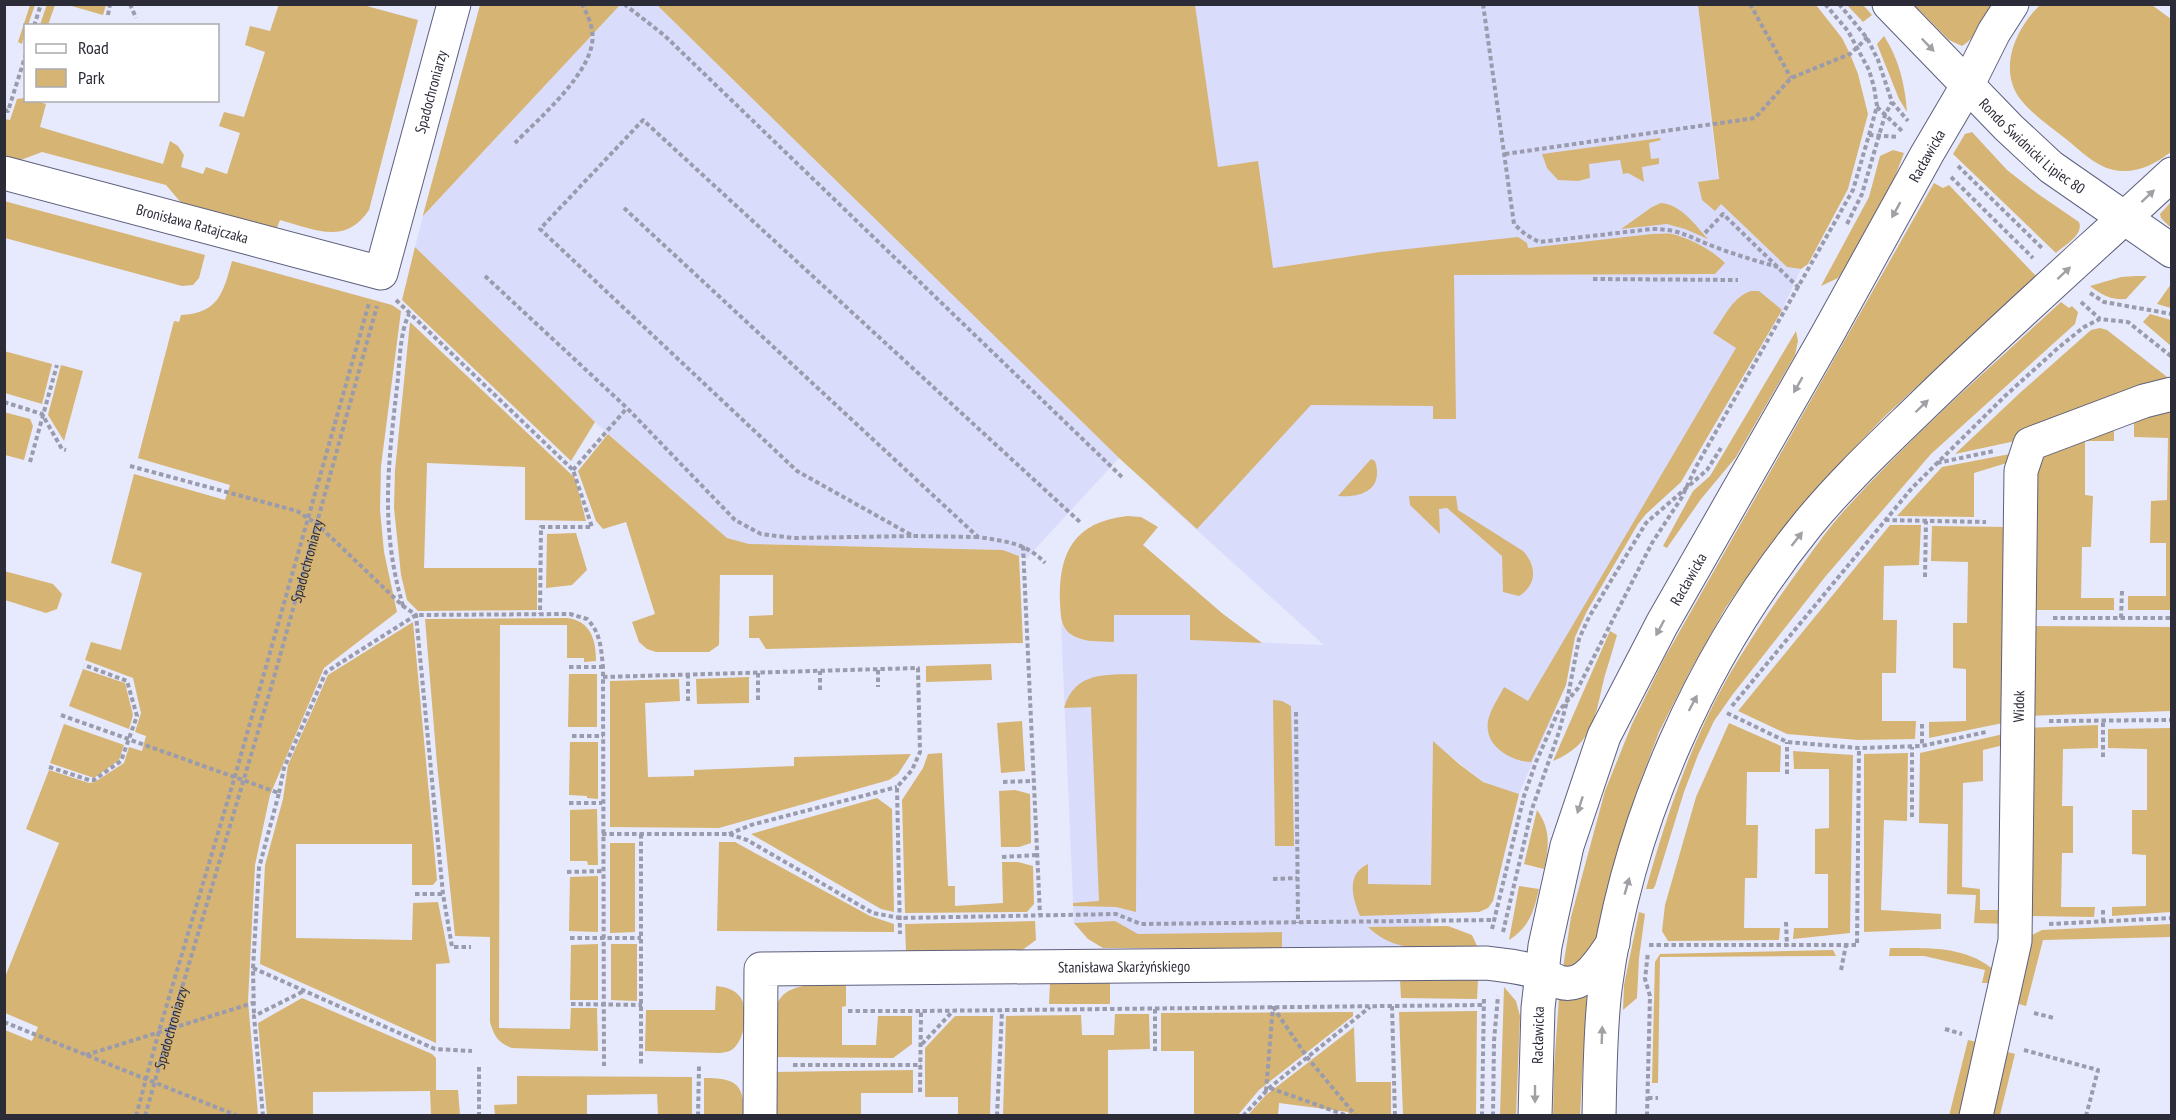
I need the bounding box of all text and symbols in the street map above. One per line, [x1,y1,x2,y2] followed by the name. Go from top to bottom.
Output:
[24,24,219,102] legend
[78,36,109,59] text: Road
[1920,38,1934,52] one-way arrow
[410,48,451,135] street label: Spadochroniarzy
[78,66,105,89] text: Park
[1976,94,2089,198] street label: Rondo Świdnicki Lipiec 80
[1904,126,1949,185] street label: Racławicka
[2140,189,2155,203] one-way arrow
[134,199,251,247] street label: Bronisława Ratajczaka
[1891,201,1901,218] one-way arrow
[2056,267,2071,280] one-way arrow
[1793,377,1803,394] one-way arrow
[1914,399,1929,413] one-way arrow
[286,517,327,605] street label: Spadochroniarzy
[1790,531,1802,546] one-way arrow
[1665,549,1710,608] street label: Racławicka
[1655,620,1665,637] one-way arrow
[2008,690,2028,723] street label: Widok
[1688,695,1698,712] one-way arrow
[1574,796,1584,814] one-way arrow
[1622,877,1632,895] one-way arrow
[1058,956,1190,976] street label: Stanisława Skarżyńskiego
[149,983,192,1071] street label: Spadochroniarzy
[1527,1006,1548,1064] street label: Racławicka
[1597,1026,1606,1045] one-way arrow
[1530,1085,1540,1104] one-way arrow

